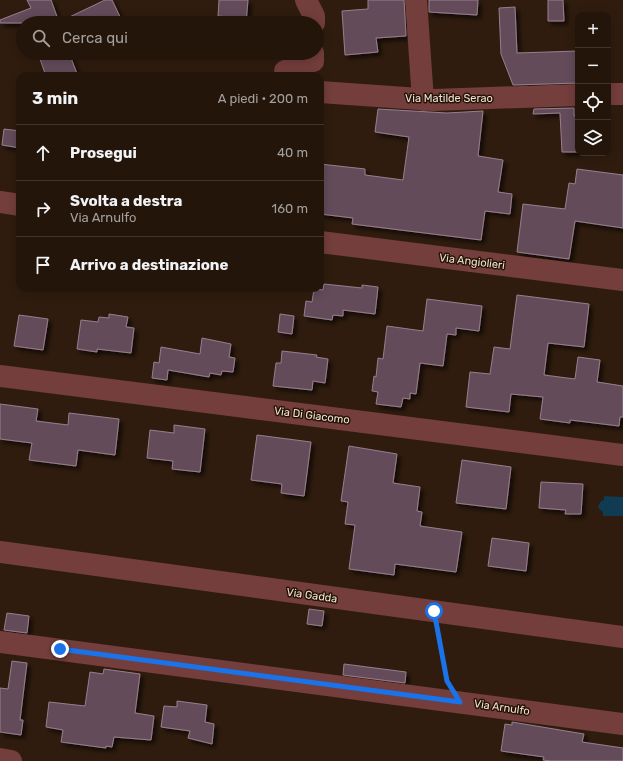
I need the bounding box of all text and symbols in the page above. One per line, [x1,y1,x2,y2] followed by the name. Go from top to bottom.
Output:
[575,12,611,156] map controls
[575,12,611,48] button: +
[16,16,324,60] search box
[30,27,52,49] icon: search
[62,29,128,47] text: Cerca qui
[575,48,611,84] button: −
[575,84,611,120] button: locate
[32,88,78,108] text: 3 min
[218,91,308,106] text: A piedi · 200 m
[405,92,493,105] street label: Via Matilde Serao
[575,120,611,156] button: layers
[32,142,54,164] icon: ahead
[70,144,137,162] text: Prosegui
[277,145,308,160] text: 40 m
[70,192,182,210] text: Svolta a destra
[32,198,54,220] icon: right
[272,201,308,216] text: 160 m
[70,210,137,225] text: Via Arnulfo
[438,251,506,272] street label: Via Angiolieri
[32,254,54,276] icon: arrive
[70,256,228,274] text: Arrivo a destinazione
[273,404,351,427] street label: Via Di Giacomo
[286,585,338,606] street label: Via Gadda
[425,602,443,620] route start
[51,640,69,658] route end
[473,697,531,718] street label: Via Arnulfo

